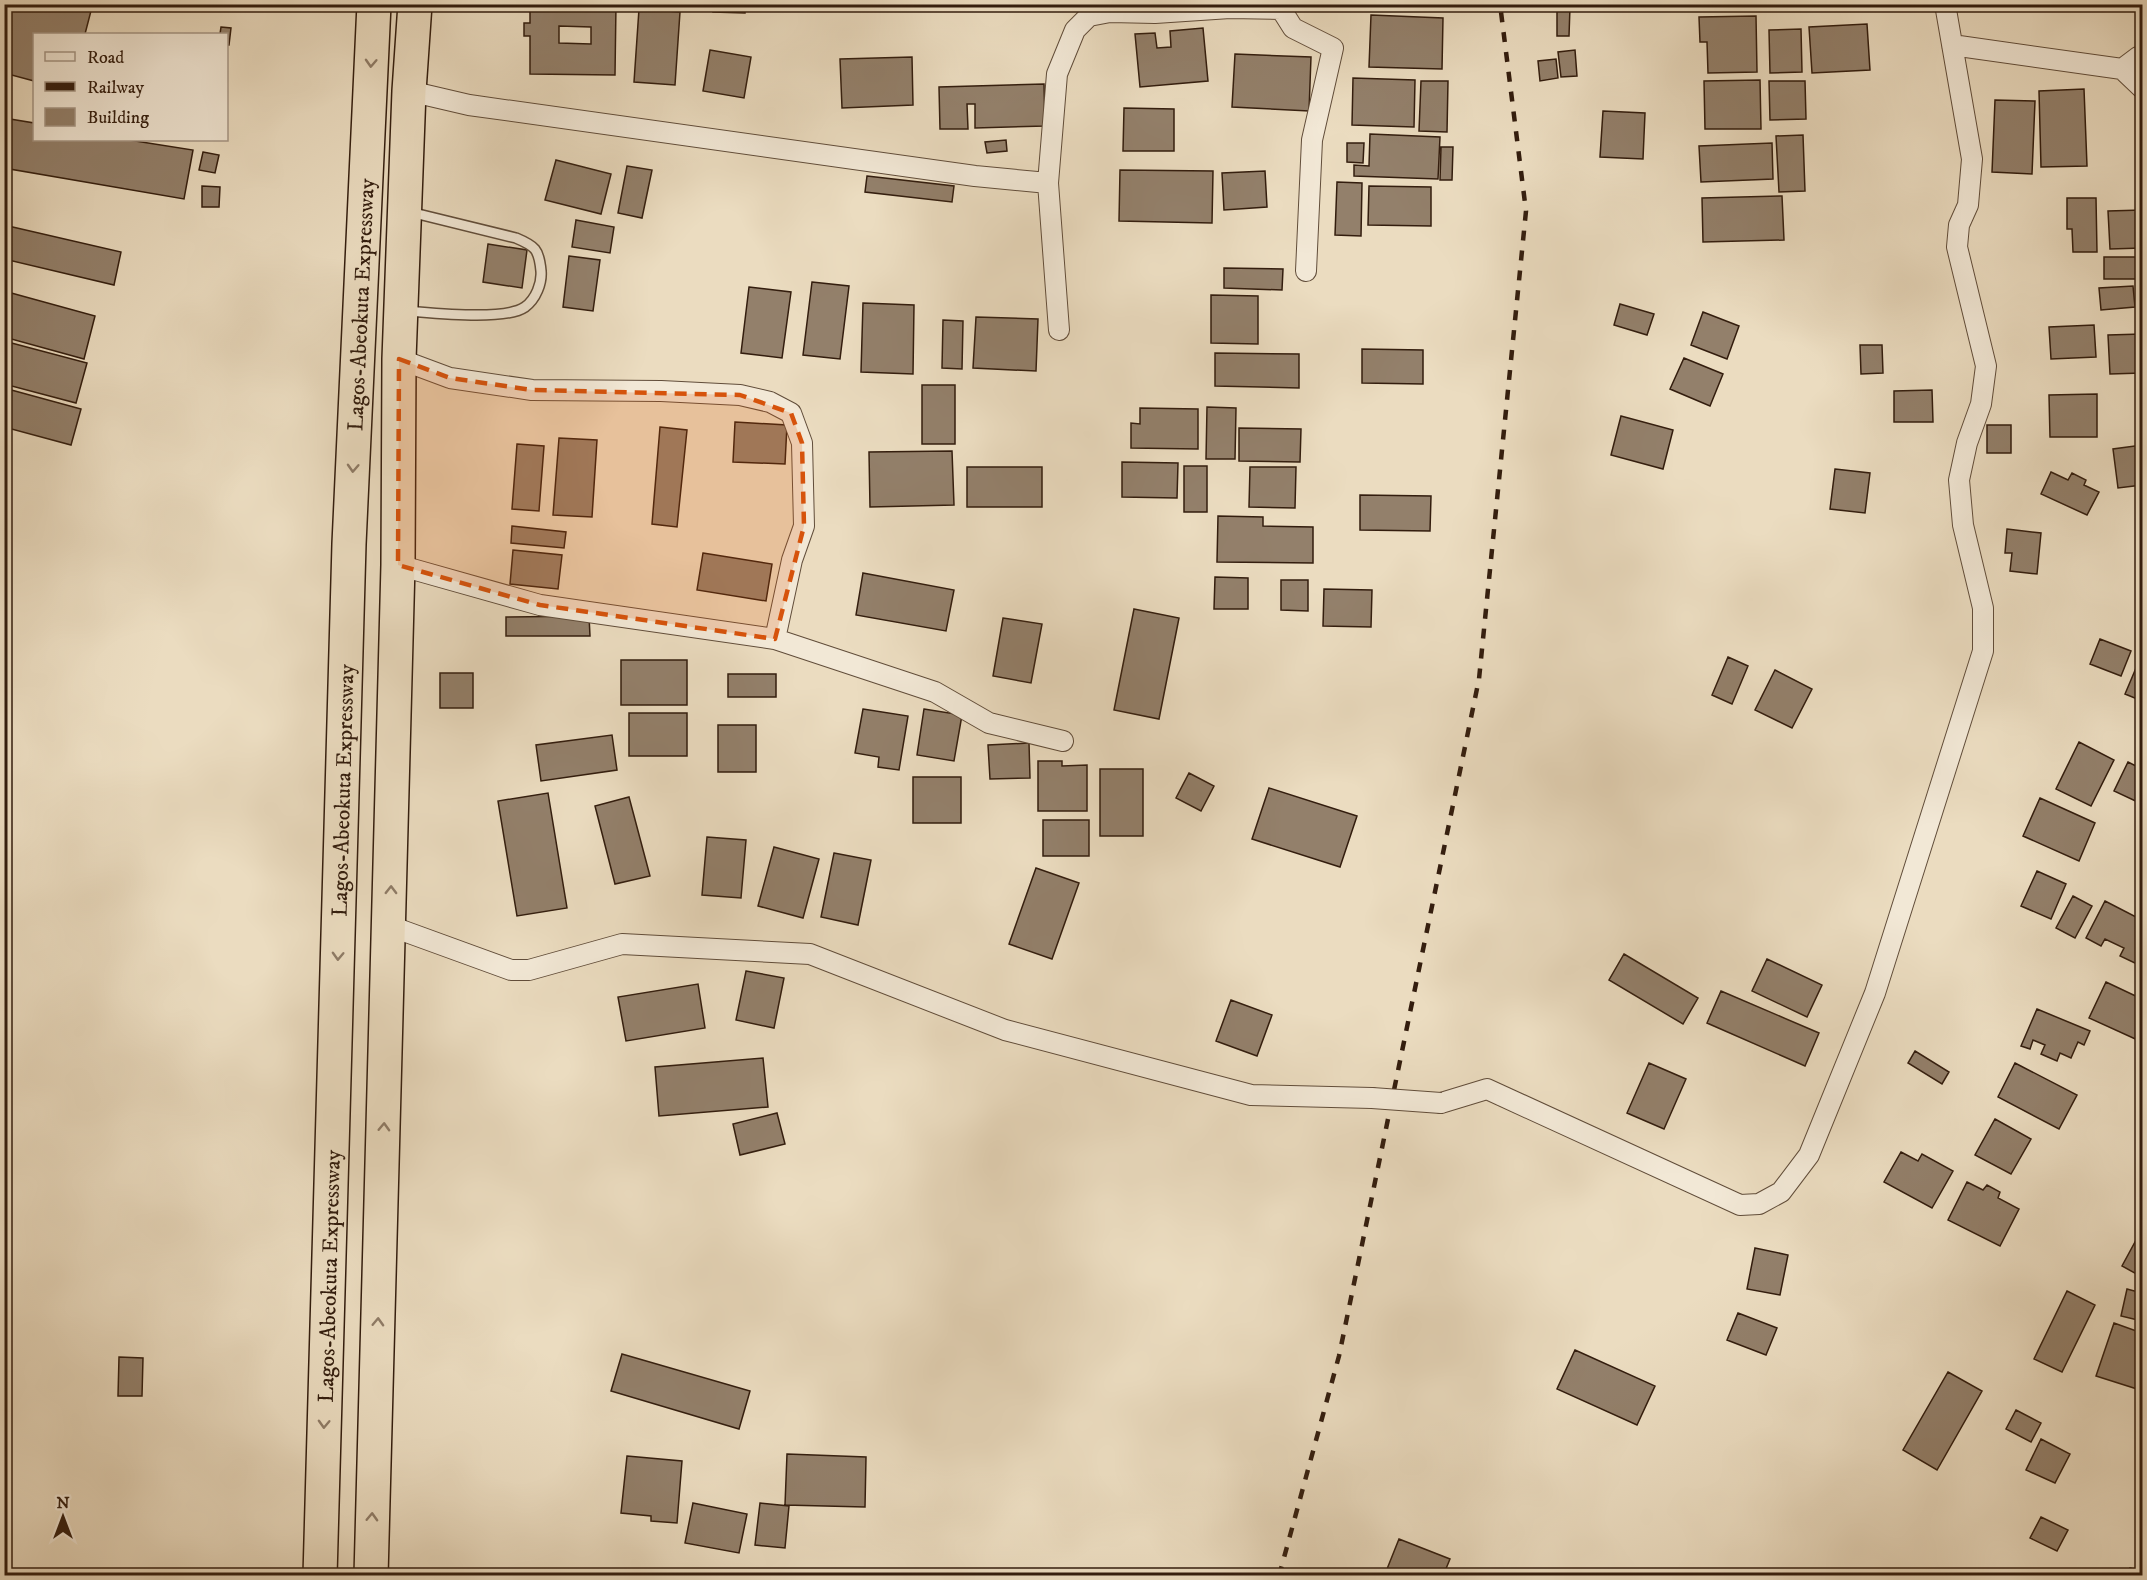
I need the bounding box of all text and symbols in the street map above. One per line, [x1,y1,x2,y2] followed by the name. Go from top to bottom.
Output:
[33,33,228,141] legend
[87,47,124,69] text: Road
[365,58,378,67] one-way arrow
[87,77,145,99] text: Railway
[87,107,149,129] text: Building
[342,177,381,432] street label: Lagos-Abeokuta Expressway
[346,463,359,472] one-way arrow
[327,663,361,917] street label: Lagos-Abeokuta Expressway
[384,886,397,895] one-way arrow
[331,952,344,961] one-way arrow
[377,1123,390,1132] one-way arrow
[313,1149,347,1403] street label: Lagos-Abeokuta Expressway
[372,1318,384,1327] one-way arrow
[318,1420,330,1429] one-way arrow
[33,1487,93,1547] north arrow
[56,1493,70,1513] text: N
[366,1513,379,1522] one-way arrow

